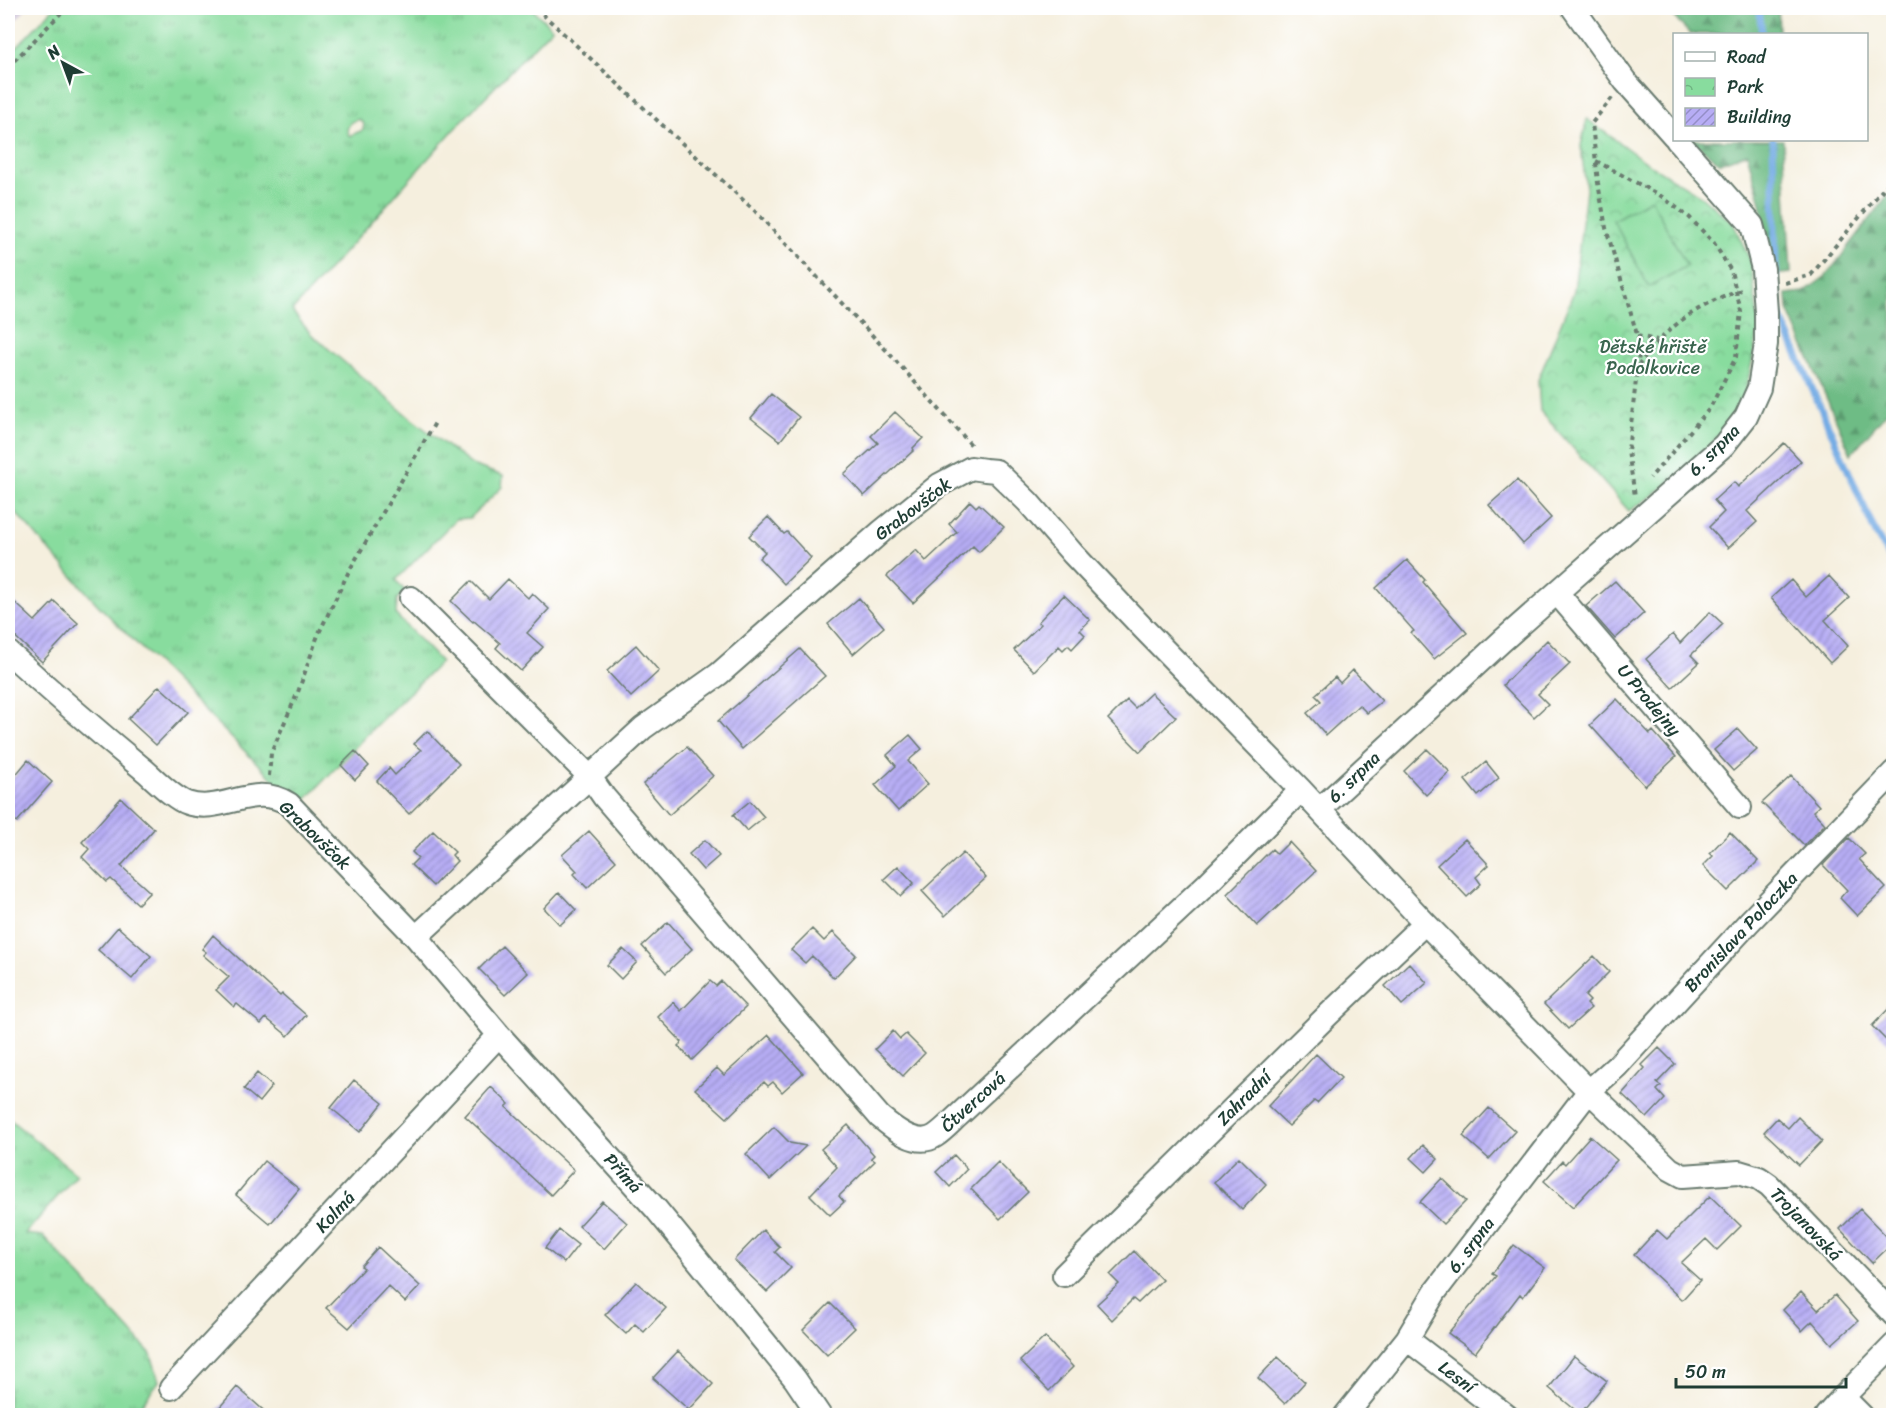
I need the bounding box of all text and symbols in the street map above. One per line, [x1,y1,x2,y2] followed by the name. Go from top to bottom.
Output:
[33,33,93,93] north arrow
[1673,33,1868,141] legend
[39,37,68,67] text: N
[1727,41,1767,73] text: Road
[1727,71,1764,103] text: Park
[1727,101,1791,133] text: Building
[1600,331,1708,384] park label: Dětské hřiště Podolkovice
[1680,416,1748,484] street label: 6. srpna
[867,469,959,549] street label: Grabovščok
[1609,656,1690,744] street label: U Prodejny
[1320,743,1388,811] street label: 6. srpna
[271,792,359,878] street label: Grabovščok
[1676,864,1806,1000] street label: Bronislava Poloczka
[1208,1061,1281,1134] street label: Zahradní
[933,1063,1013,1141] street label: Čtvercová
[596,1145,650,1201] street label: Přímá
[1762,1179,1850,1269] street label: Trojanovská
[307,1184,363,1240] street label: Kolmá
[1439,1210,1503,1280] street label: 6. srpna
[1676,1351,1846,1389] scale bar
[1431,1352,1484,1403] street label: Lesní
[1685,1356,1726,1388] text: 50 m

